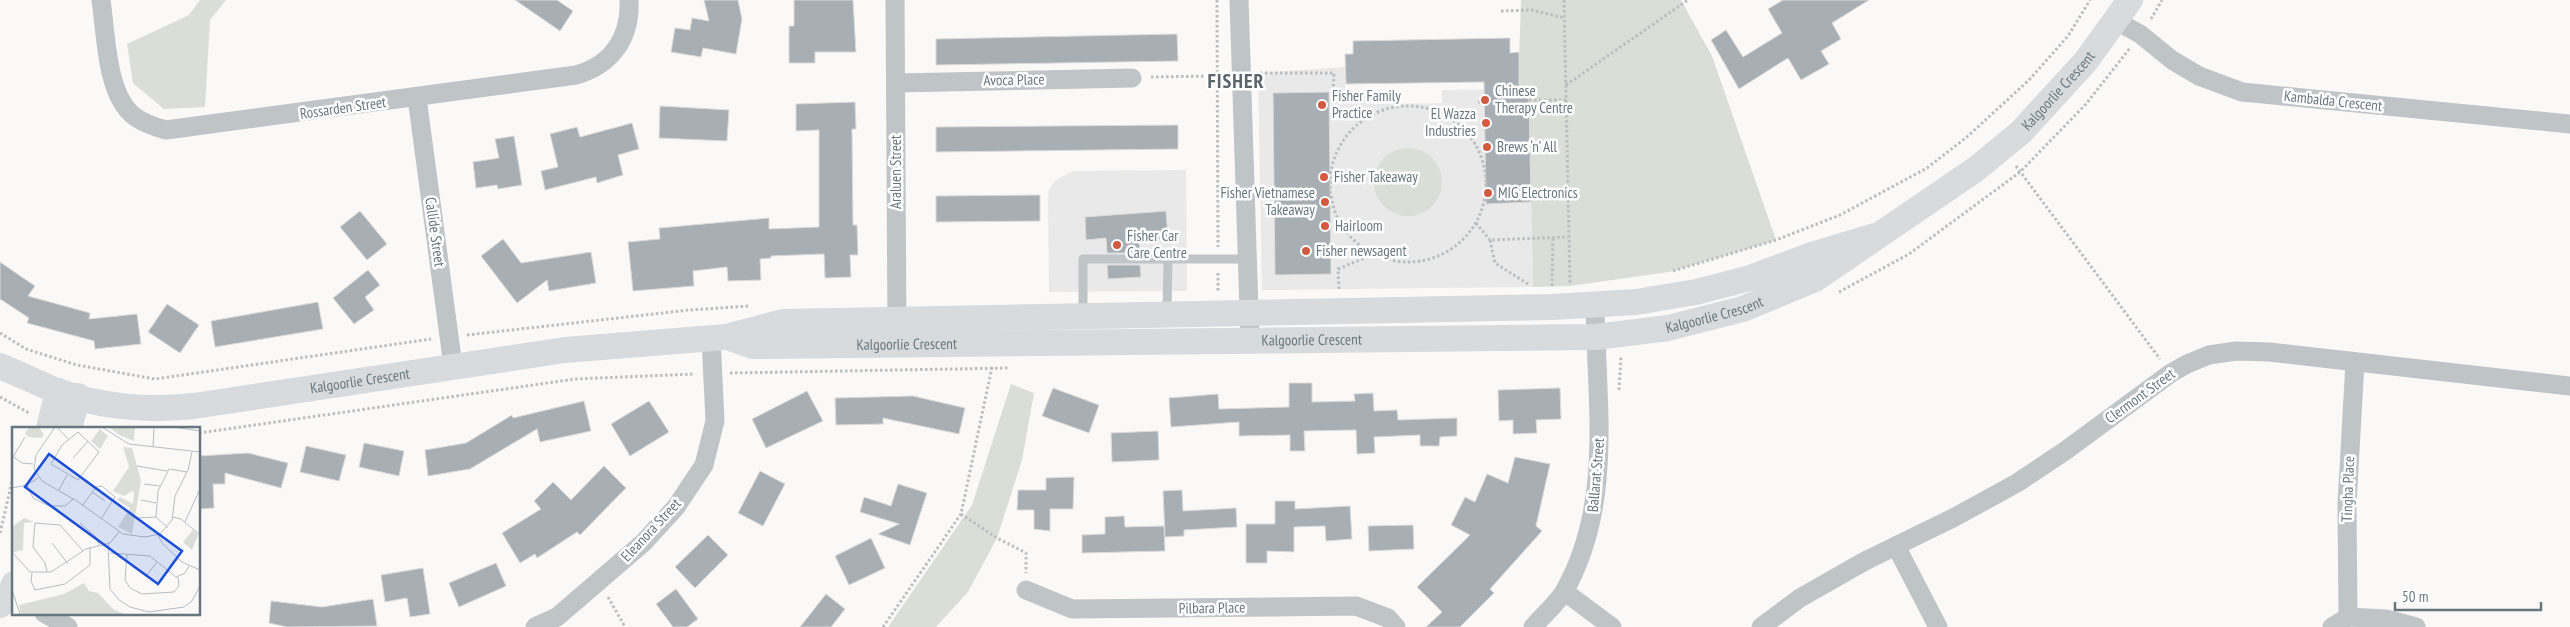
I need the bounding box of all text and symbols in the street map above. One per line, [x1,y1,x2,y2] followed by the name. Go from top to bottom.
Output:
[2017,47,2099,134] street label: Kalgoorlie Crescent
[1207,68,1265,94] district label: FISHER
[983,69,1045,90] street label: Avoca Place
[1495,81,1573,117] place label: Chinese Therapy Centre
[1332,86,1401,122] place label: Fisher Family Practice
[2283,86,2383,115] street label: Kambalda Crescent
[299,92,387,123] street label: Rossarden Street
[1479,94,1491,106] marker: Chinese Therapy Centre
[1316,99,1328,111] marker: Fisher Family Practice
[1425,104,1476,140] place label: El Wazza Industries
[1480,117,1492,129] marker: El Wazza Industries
[886,135,905,209] street label: Araluen Street
[1497,137,1558,156] place label: Brews ‘n’ All
[1481,141,1493,153] marker: Brews ‘n’ All
[1334,167,1418,186] place label: Fisher Takeaway
[1318,171,1330,183] marker: Fisher Takeaway
[1220,183,1315,219] place label: Fisher Vietnamese Takeaway
[1498,183,1578,202] place label: MIG Electronics
[1482,187,1494,199] marker: MIG Electronics
[421,196,450,268] street label: Callide Street
[1319,196,1331,208] marker: Fisher Vietnamese Takeaway
[1335,216,1383,235] place label: Hairloom
[1319,220,1331,232] marker: Hairloom
[1127,226,1187,262] place label: Fisher Car Care Centre
[1111,239,1123,251] marker: Fisher Car Care Centre
[1316,241,1407,260] place label: Fisher newsagent
[1300,245,1312,257] marker: Fisher newsagent
[1664,292,1766,337] street label: Kalgoorlie Crescent
[1261,329,1362,350] street label: Kalgoorlie Crescent
[856,334,957,354] street label: Kalgoorlie Crescent
[309,364,411,397] street label: Kalgoorlie Crescent
[2101,364,2178,427] street label: Clermont Street
[12,427,200,614] inset map
[1583,437,1608,513] street label: Ballarat Street
[2337,455,2358,522] street label: Tingha Place
[617,494,685,565] street label: Eleanora Street
[2395,580,2541,612] scale bar
[2402,587,2428,606] text: 50 m
[1178,597,1246,618] street label: Pilbara Place

